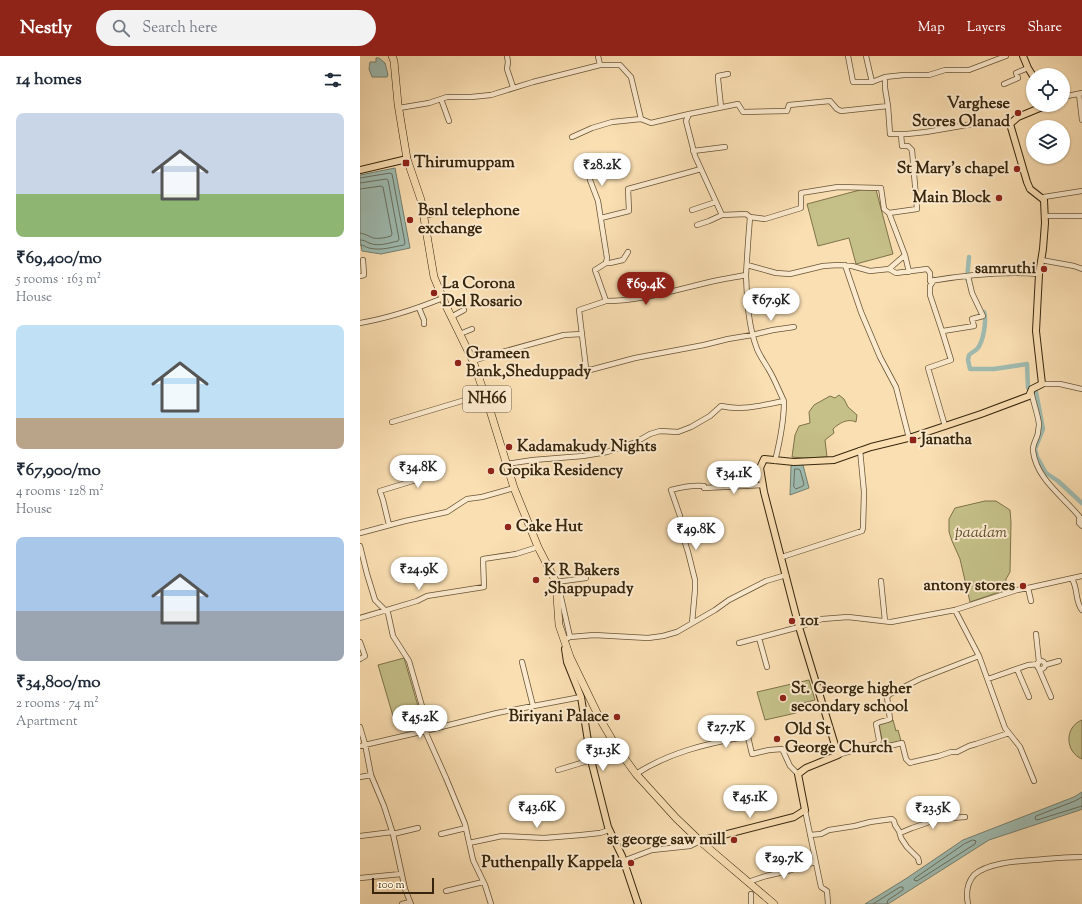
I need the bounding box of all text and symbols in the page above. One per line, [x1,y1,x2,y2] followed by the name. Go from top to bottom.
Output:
[96,10,376,46] search box
[20,15,72,42] text: Nestly
[110,17,132,39] icon: search
[142,18,218,39] text: Search here
[918,18,945,38] text: Map
[967,18,1005,38] text: Layers
[1027,18,1062,38] text: Share
[16,68,82,92] text: 14 homes
[1026,68,1070,164] map controls
[1026,68,1070,112] button: locate
[322,69,344,91] icon: filters
[912,93,1011,134] place label: Varghese Stores Olanad
[1013,108,1023,118] marker: Varghese Stores Olanad
[1026,120,1070,164] button: layers
[144,139,216,211] icon: home
[414,152,516,175] place label: Thirumuppam
[569,153,635,187] pin: ₹28.2K
[583,157,621,175] text: ₹28.2K
[401,158,411,168] marker: Thirumuppam
[897,158,1010,181] place label: St Mary's chapel
[1012,164,1022,174] marker: St Mary's chapel
[913,187,991,210] place label: Main Block
[994,193,1004,203] marker: Main Block
[418,200,520,241] place label: Bsnl telephone exchange
[405,215,415,225] marker: Bsnl telephone exchange
[16,247,102,271] text: ₹69,400/mo
[975,258,1036,281] place label: samruthi
[1039,264,1049,274] marker: samruthi
[16,271,101,289] text: 5 rooms · 163 m²
[613,272,679,306] pin: ₹69.4K
[442,273,523,314] place label: La Corona Del Rosario
[626,276,666,294] text: ₹69.4K
[429,288,439,298] marker: La Corona Del Rosario
[738,288,804,322] pin: ₹67.9K
[16,289,52,307] text: House
[752,292,790,310] text: ₹67.9K
[466,343,591,384] place label: Grameen Bank,Sheduppady
[144,351,216,423] icon: home
[453,358,463,368] marker: Grameen Bank,Sheduppady
[463,386,511,412] road number: NH66
[919,429,973,452] place label: Janatha
[908,435,918,445] marker: Janatha
[517,436,657,459] place label: Kadamakudy Nights
[504,442,514,452] marker: Kadamakudy Nights
[385,455,451,489] pin: ₹34.8K
[16,459,101,483] text: ₹67,900/mo
[399,459,437,477] text: ₹34.8K
[499,460,623,483] place label: Gopika Residency
[701,461,767,495] pin: ₹34.1K
[716,465,752,483] text: ₹34.1K
[486,466,496,476] marker: Gopika Residency
[16,483,104,501] text: 4 rooms · 128 m²
[16,501,52,519] text: House
[516,516,583,539] place label: Cake Hut
[663,517,729,551] pin: ₹49.8K
[676,521,716,539] text: ₹49.8K
[503,522,513,532] marker: Cake Hut
[955,522,1007,545] park label: paadam
[386,557,452,591] pin: ₹24.9K
[544,560,634,601] place label: K R Bakers ,Shappupady
[400,561,438,579] text: ₹24.9K
[144,563,216,635] icon: home
[531,575,541,585] marker: K R Bakers ,Shappupady
[923,575,1015,598] place label: antony stores
[1018,581,1028,591] marker: antony stores
[800,610,820,633] place label: 101
[787,616,797,626] marker: 101
[16,671,101,695] text: ₹34,800/mo
[791,678,913,719] place label: St. George higher secondary school
[778,693,788,703] marker: St. George higher secondary school
[16,695,99,713] text: 2 rooms · 74 m²
[387,705,453,739] pin: ₹45.2K
[509,706,610,729] place label: Biriyani Palace
[401,709,439,727] text: ₹45.2K
[612,712,622,722] marker: Biriyani Palace
[16,713,77,731] text: Apartment
[693,715,759,749] pin: ₹27.7K
[707,719,745,737] text: ₹27.7K
[785,719,893,760] place label: Old St George Church
[772,734,782,744] marker: Old St George Church
[570,738,636,772] pin: ₹31.3K
[585,742,621,760] text: ₹31.3K
[717,785,783,819] pin: ₹45.1K
[732,789,768,807] text: ₹45.1K
[504,795,570,829] pin: ₹43.6K
[900,796,966,830] pin: ₹23.5K
[518,799,556,817] text: ₹43.6K
[915,800,951,818] text: ₹23.5K
[607,829,727,852] place label: st george saw mill
[729,835,739,845] marker: st george saw mill
[751,846,817,880] pin: ₹29.7K
[764,850,804,868] text: ₹29.7K
[482,852,624,875] place label: Puthenpally Kappela
[626,858,636,868] marker: Puthenpally Kappela
[372,876,434,895] scale bar
[378,877,405,893] text: 100 m

